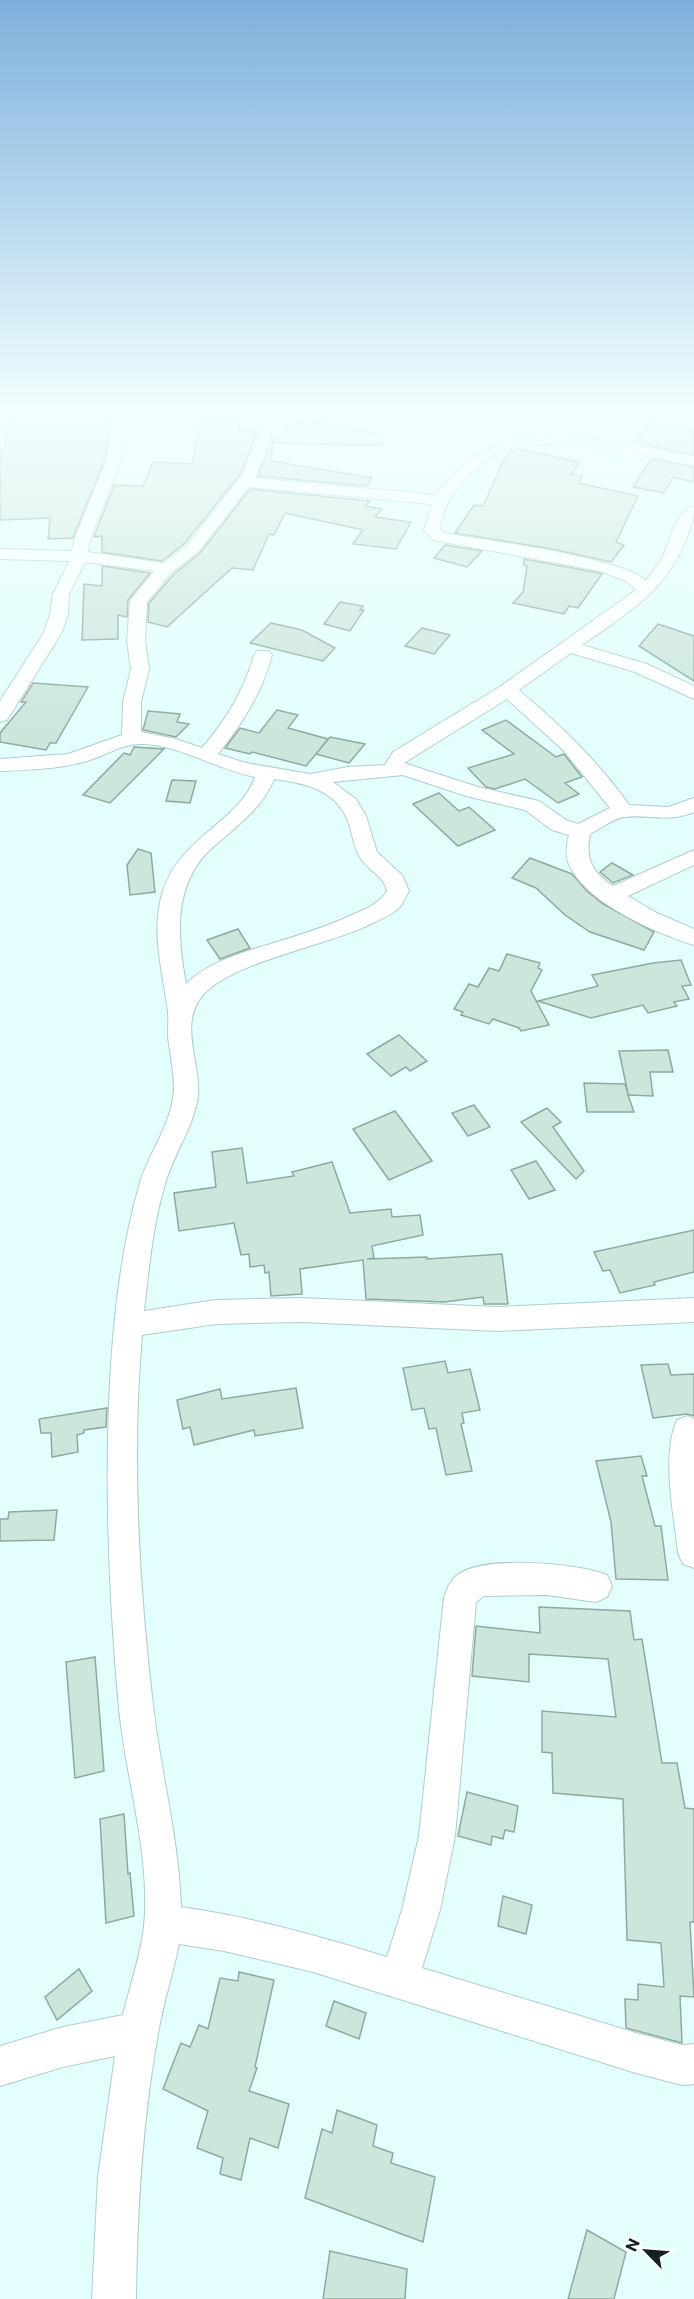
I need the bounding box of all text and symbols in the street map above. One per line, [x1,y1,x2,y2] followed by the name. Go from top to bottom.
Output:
[616,2221,676,2281] north arrow
[621,2235,643,2254] text: N

